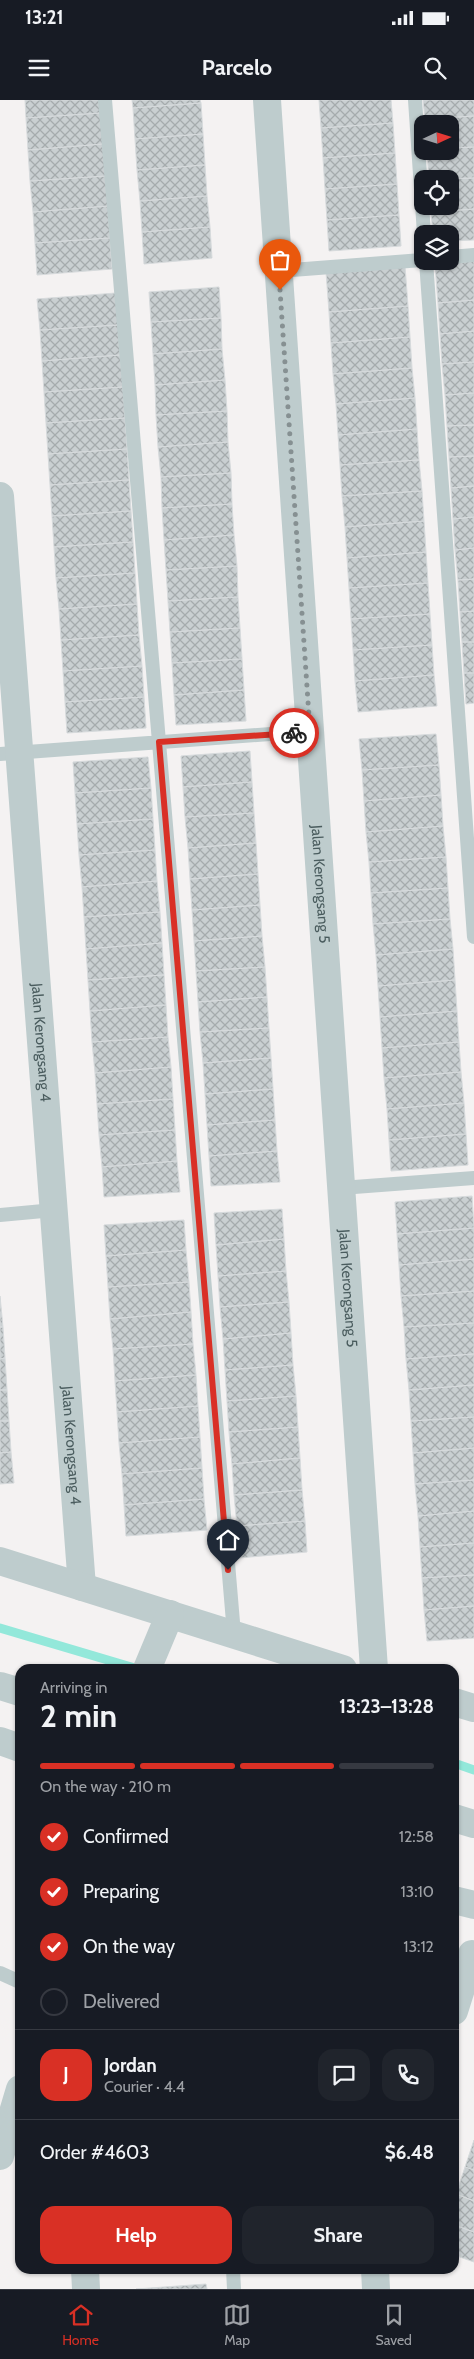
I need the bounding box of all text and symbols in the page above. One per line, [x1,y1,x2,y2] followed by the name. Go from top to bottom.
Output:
[25,6,64,29] text: 13:21
[25,54,53,82] icon: menu
[202,54,272,81] text: Parcelo
[421,54,449,82] icon: search
[414,115,459,160] north arrow
[414,115,459,270] map controls
[414,170,459,215] button: locate
[414,225,459,270] button: layers
[259,239,301,290] pin
[266,246,294,274] icon: bag
[269,708,319,758] courier
[280,719,308,747] icon: bike
[307,823,333,944] street label: Jalan Kerongsang 5
[28,981,55,1103] street label: Jalan Kerongsang 4
[335,1227,361,1348] street label: Jalan Kerongsang 5
[58,1384,85,1506] street label: Jalan Kerongsang 4
[207,1519,249,1570] pin
[214,1526,242,1554] icon: home
[40,1678,107,1697] text: Arriving in
[339,1695,434,1718] text: 13:23–13:28
[40,1696,117,1735] text: 2 min
[40,1777,171,1796] text: On the way · 210 m
[40,1823,68,1851] icon: check
[83,1825,169,1848] text: Confirmed
[399,1827,434,1846] text: 12:58
[40,1878,68,1906] icon: check
[83,1880,159,1903] text: Preparing
[400,1882,434,1901] text: 13:10
[40,1933,68,1961] icon: check
[83,1935,175,1958] text: On the way
[403,1937,434,1956] text: 13:12
[83,1990,160,2013] text: Delivered
[318,2049,370,2101] button: chat
[382,2049,434,2101] button: phone
[104,2054,157,2077] text: Jordan
[63,2063,69,2086] text: J
[104,2077,185,2096] text: Courier · 4.4
[40,2141,150,2164] text: Order #4603
[385,2141,434,2164] text: $6.48
[40,2206,232,2264] button: Help
[242,2206,434,2264] button: Share
[62,2301,99,2349] tab: Home
[223,2301,251,2349] tab: Map
[376,2301,412,2349] tab: Saved

